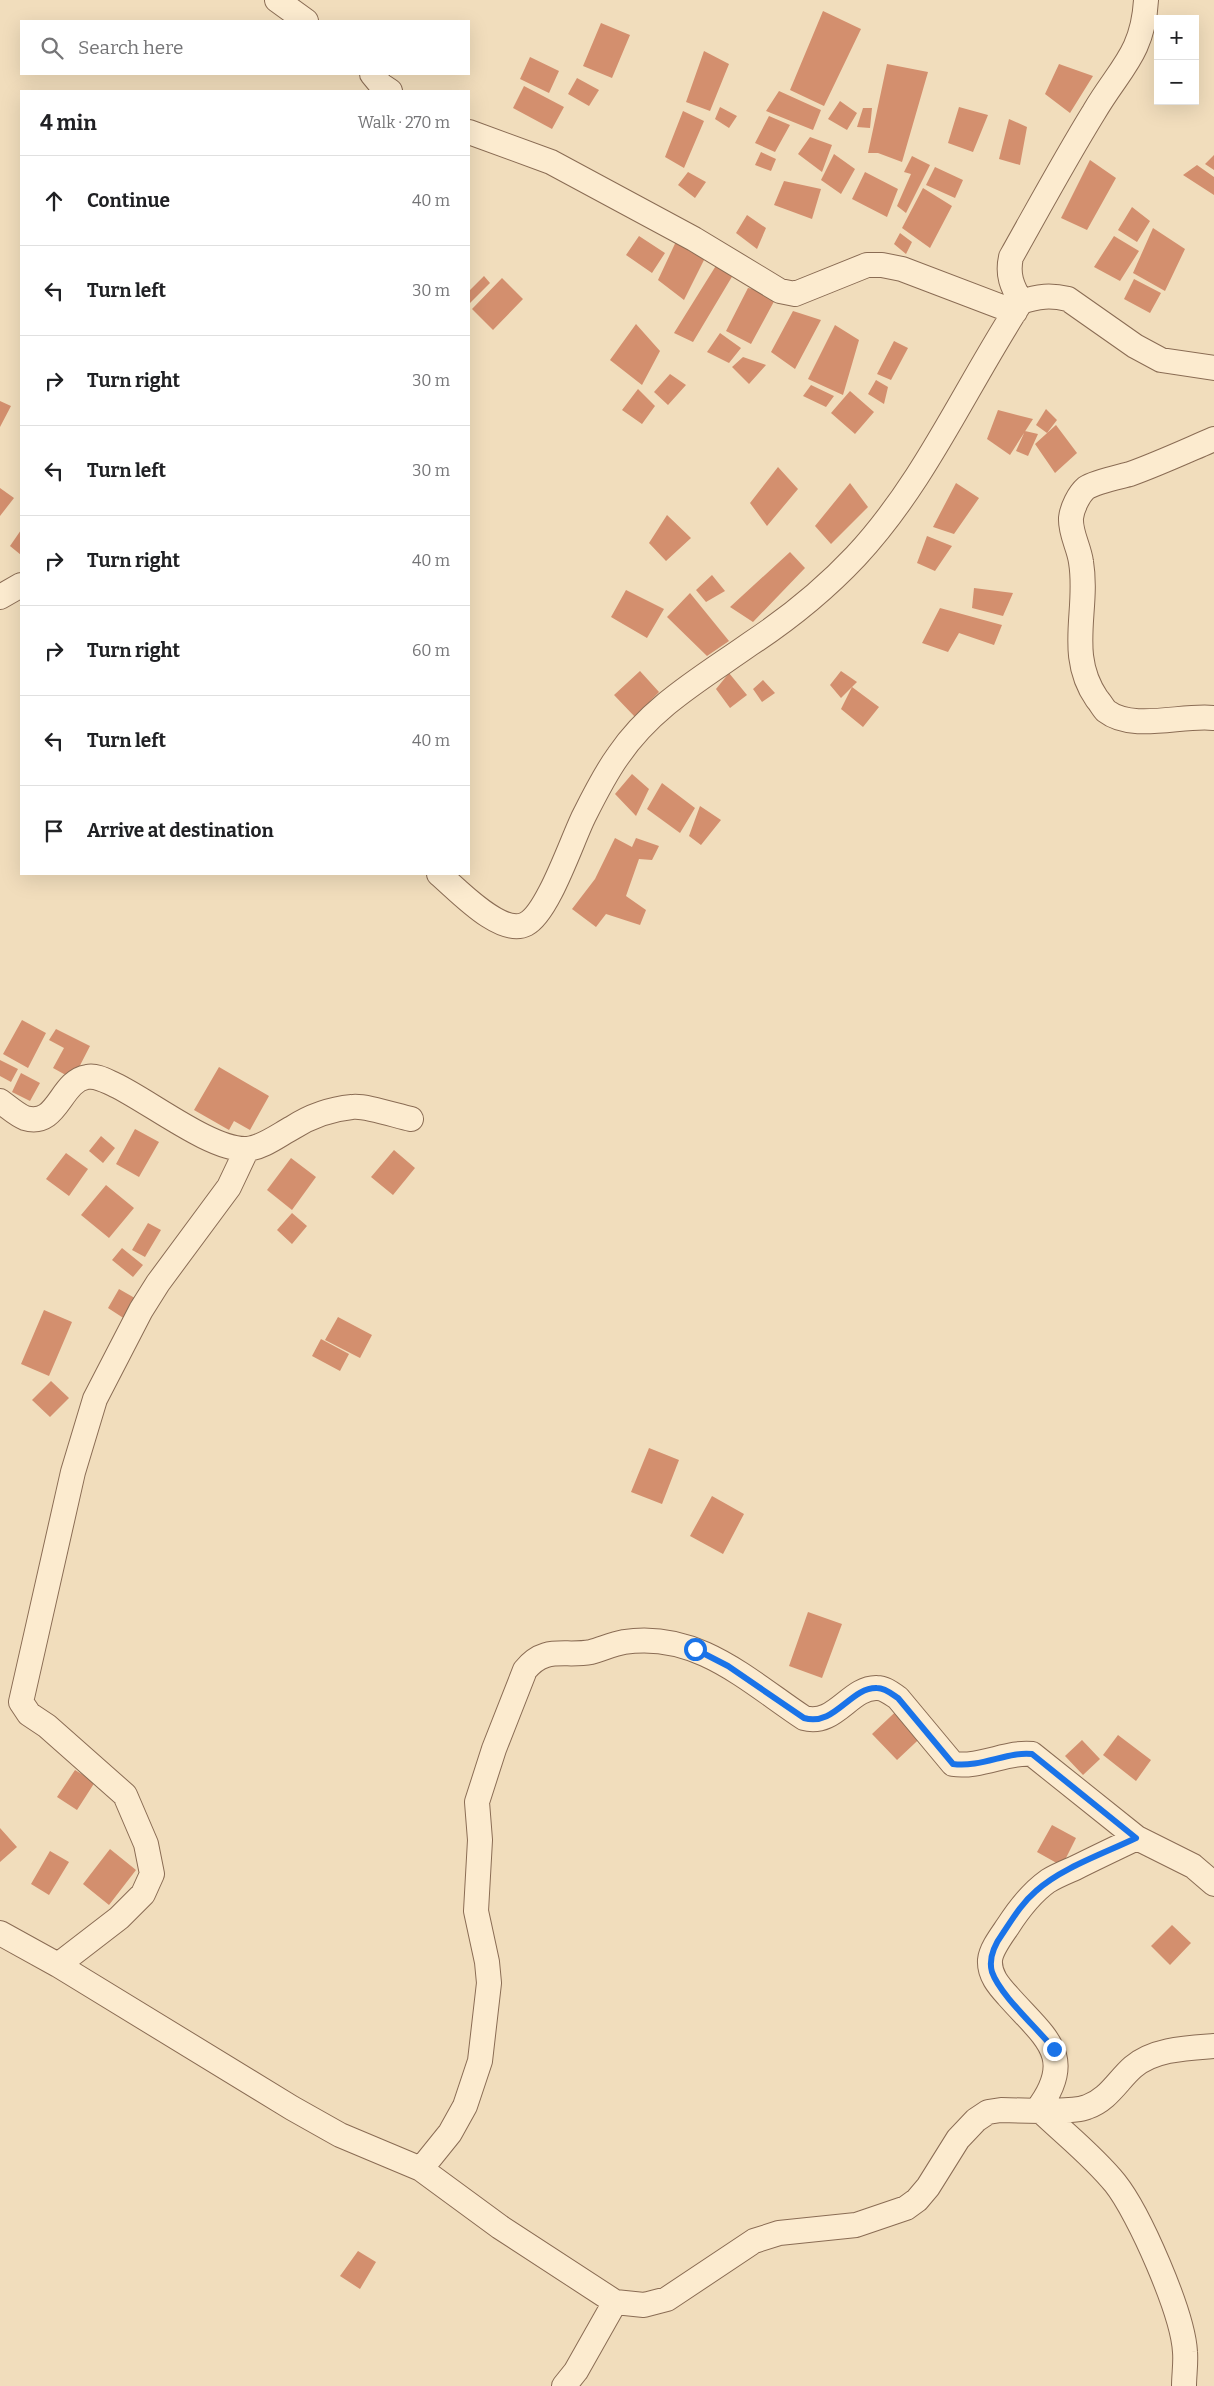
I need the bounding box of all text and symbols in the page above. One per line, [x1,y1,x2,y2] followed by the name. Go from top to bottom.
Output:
[1154,15,1199,105] map controls
[1154,15,1199,60] button: +
[20,20,470,75] search box
[38,34,66,62] icon: search
[78,36,183,59] text: Search here
[1154,60,1199,105] button: −
[40,110,97,136] text: 4 min
[358,113,450,132] text: Walk · 270 m
[40,187,68,215] icon: ahead
[87,189,170,212] text: Continue
[412,191,450,210] text: 40 m
[40,277,68,305] icon: left
[87,279,166,302] text: Turn left
[412,281,450,300] text: 30 m
[40,367,68,395] icon: right
[87,369,180,392] text: Turn right
[412,371,450,390] text: 30 m
[40,457,68,485] icon: left
[87,459,166,482] text: Turn left
[412,461,450,480] text: 30 m
[40,547,68,575] icon: right
[87,549,180,572] text: Turn right
[412,551,450,570] text: 40 m
[40,637,68,665] icon: right
[87,639,180,662] text: Turn right
[412,641,450,660] text: 60 m
[40,727,68,755] icon: left
[87,729,166,752] text: Turn left
[412,731,450,750] text: 40 m
[40,817,68,845] icon: arrive
[87,819,274,842] text: Arrive at destination
[684,1638,707,1661] route start
[1043,2038,1066,2061] route end

